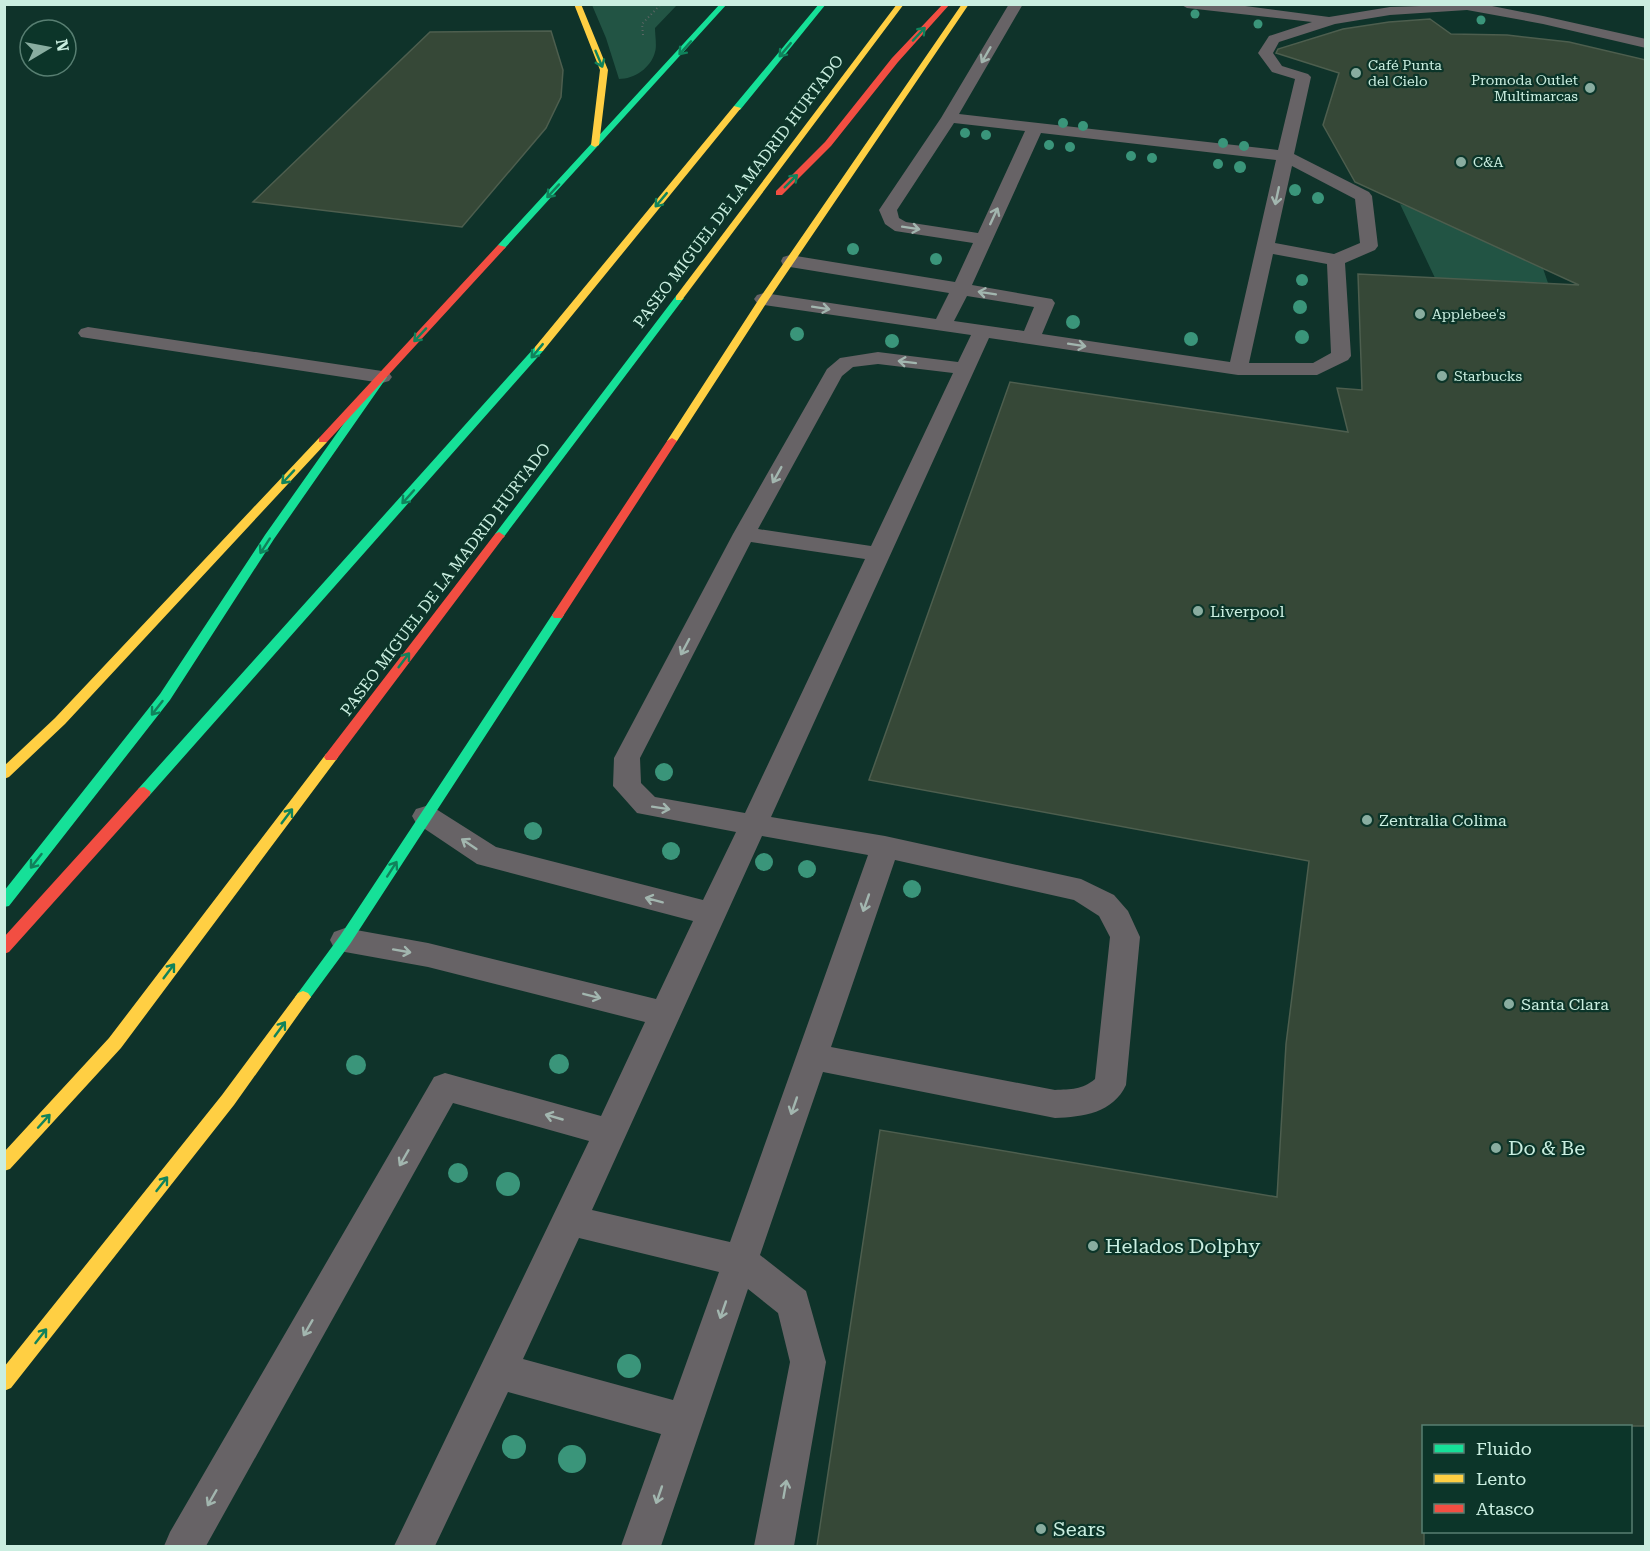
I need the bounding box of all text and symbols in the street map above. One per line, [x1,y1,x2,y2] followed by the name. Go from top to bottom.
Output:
[18,18,78,78] north arrow
[912,27,926,42] one-way arrow
[52,38,73,53] text: N
[678,40,692,55] one-way arrow
[779,42,792,58] one-way arrow
[980,46,992,63] one-way arrow
[594,49,605,67] one-way arrow
[630,51,847,331] street label: PASEO MIGUEL DE LA MADRID HURTADO
[1368,57,1442,89] place label: Café Punta del Cielo
[1349,66,1363,80] marker: Café Punta del Cielo
[1471,72,1578,104] place label: Promoda Outlet Multimarcas
[1583,81,1597,95] marker: Promoda Outlet Multimarcas
[1473,154,1504,170] place label: C&A
[1454,155,1468,169] marker: C&A
[784,173,799,188] one-way arrow
[546,183,560,198] one-way arrow
[1271,186,1282,205] one-way arrow
[655,192,668,208] one-way arrow
[989,208,1001,226] one-way arrow
[900,223,920,234] one-way arrow
[978,288,997,299] one-way arrow
[811,302,831,313] one-way arrow
[1432,306,1506,322] place label: Applebee's
[1413,307,1427,321] marker: Applebee's
[413,327,428,342] one-way arrow
[1066,340,1086,351] one-way arrow
[531,342,544,358] one-way arrow
[898,356,917,367] one-way arrow
[1454,368,1522,384] place label: Starbucks
[1435,369,1449,383] marker: Starbucks
[337,439,554,719] street label: PASEO MIGUEL DE LA MADRID HURTADO
[770,466,782,483] one-way arrow
[280,470,295,485] one-way arrow
[401,489,415,504] one-way arrow
[258,537,271,554] one-way arrow
[1210,602,1284,621] place label: Liverpool
[1191,604,1205,618] marker: Liverpool
[679,638,690,656] one-way arrow
[397,652,410,668] one-way arrow
[150,700,163,716] one-way arrow
[650,803,670,814] one-way arrow
[280,808,293,824] one-way arrow
[1379,811,1507,830] place label: Zentralia Colima
[1360,813,1374,827] marker: Zentralia Colima
[461,838,477,850] one-way arrow
[30,853,43,869] one-way arrow
[385,860,398,877] one-way arrow
[645,893,664,905] one-way arrow
[859,893,870,911] one-way arrow
[392,945,412,956] one-way arrow
[163,964,175,980] one-way arrow
[582,991,601,1002] one-way arrow
[1521,995,1609,1014] place label: Santa Clara
[1502,997,1516,1011] marker: Santa Clara
[274,1021,286,1037] one-way arrow
[788,1096,799,1115] one-way arrow
[544,1111,563,1122] one-way arrow
[37,1113,51,1128] one-way arrow
[1508,1136,1585,1160] place label: Do & Be
[1489,1141,1503,1155] marker: Do & Be
[398,1149,410,1166] one-way arrow
[155,1176,168,1192] one-way arrow
[1105,1234,1261,1258] place label: Helados Dolphy
[1086,1239,1100,1253] marker: Helados Dolphy
[717,1301,728,1319] one-way arrow
[302,1319,314,1336] one-way arrow
[34,1329,47,1345] one-way arrow
[1422,1425,1632,1533] legend
[1476,1438,1532,1459] text: Fluido
[1476,1468,1526,1489] text: Lento
[780,1480,791,1499] one-way arrow
[653,1485,664,1504] one-way arrow
[206,1488,217,1506] one-way arrow
[1476,1498,1534,1519] text: Atasco
[1053,1517,1105,1541] place label: Sears
[1034,1522,1048,1536] marker: Sears

